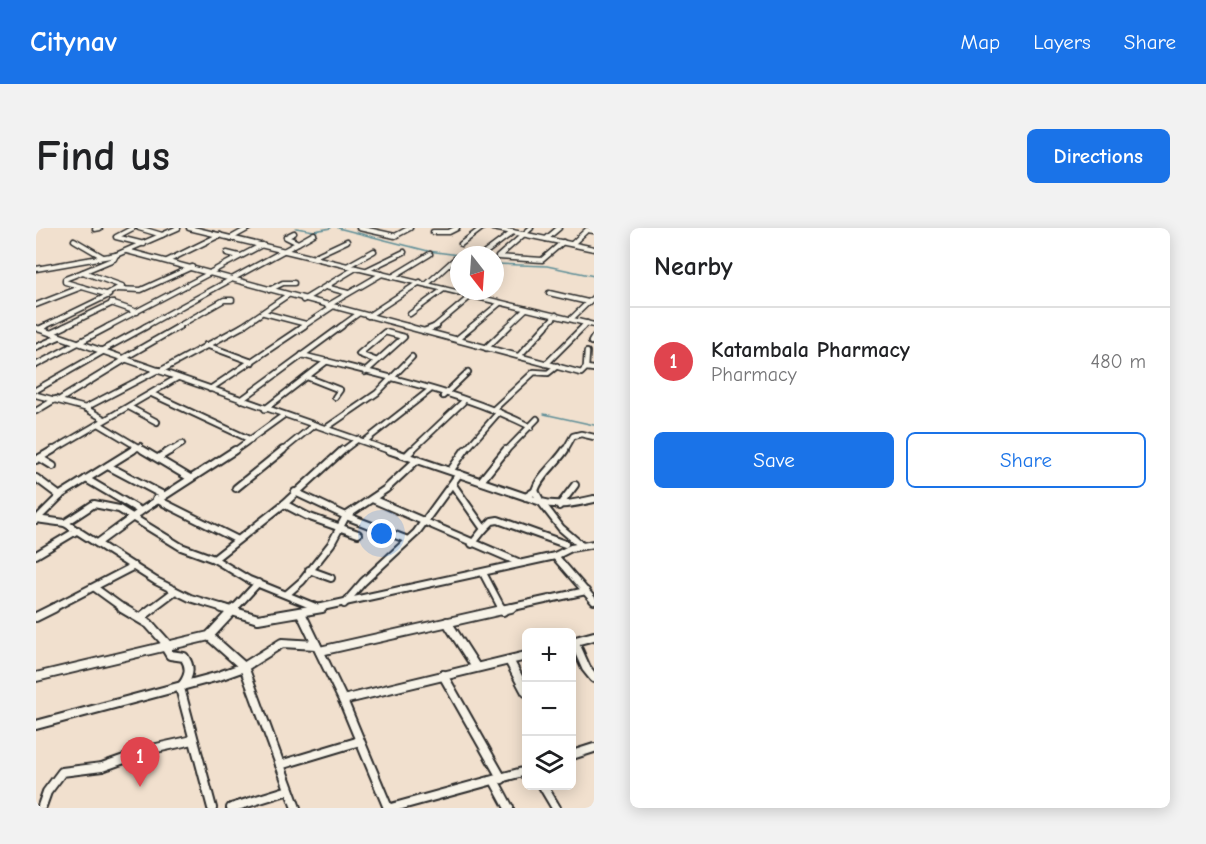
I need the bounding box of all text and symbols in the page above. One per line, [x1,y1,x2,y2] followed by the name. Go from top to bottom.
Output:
[30,26,117,58] text: Citynav
[961,30,1000,54] text: Map
[1033,30,1091,54] text: Layers
[1124,30,1176,54] text: Share
[1027,129,1170,183] button: Directions
[36,132,170,181] text: Find us
[450,246,504,300] north arrow
[654,252,733,282] text: Nearby
[711,337,910,363] text: Katambala Pharmacy
[670,350,677,373] text: 1
[1091,350,1146,373] text: 480 m
[711,363,797,386] text: Pharmacy
[654,432,894,488] button: Save
[906,432,1146,488] button: Share
[367,519,396,548] your location
[522,628,576,790] map controls
[522,628,576,682] button: +
[522,682,576,736] button: −
[522,736,576,790] button: layers
[120,738,160,787] pin: 1

